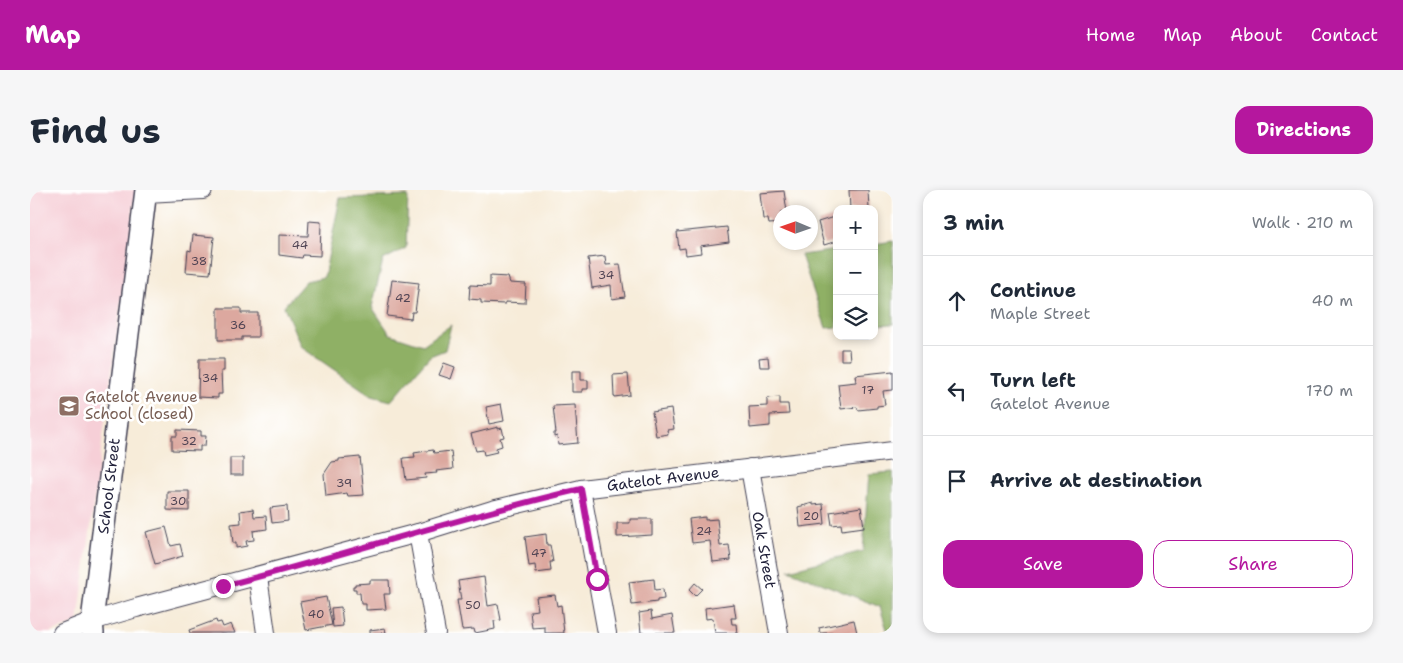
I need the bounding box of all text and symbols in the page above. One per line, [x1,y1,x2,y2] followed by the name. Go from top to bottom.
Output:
[25,19,81,51] text: Map
[1086,23,1135,47] text: Home
[1163,23,1202,47] text: Map
[1230,23,1283,47] text: About
[1311,23,1378,47] text: Contact
[1235,106,1373,154] button: Directions
[30,107,161,154] text: Find us
[773,205,818,250] north arrow
[833,205,878,340] map controls
[833,205,878,250] button: +
[943,209,1004,237] text: 3 min
[1252,212,1353,233] text: Walk · 210 m
[292,237,308,253] house number: 44
[833,250,878,295] button: −
[191,253,207,269] house number: 38
[598,267,614,283] house number: 34
[990,278,1076,303] text: Continue
[943,287,971,315] icon: ahead
[395,290,411,306] house number: 42
[1311,290,1353,311] text: 40 m
[833,295,878,340] button: layers
[990,303,1090,324] text: Maple Street
[230,317,246,333] house number: 36
[990,368,1076,393] text: Turn left
[202,370,218,386] house number: 34
[943,377,971,405] icon: left
[1306,380,1353,401] text: 170 m
[862,382,874,398] house number: 17
[85,387,198,424] place label: Gatelot Avenue School (closed)
[990,393,1110,414] text: Gatelot Avenue
[57,394,81,418] school or university icon: Gatelot Avenue School (closed)
[181,433,197,449] house number: 32
[93,437,125,535] street label: School Street
[606,462,720,496] street label: Gatelot Avenue
[943,467,971,495] icon: arrive
[990,468,1202,493] text: Arrive at destination
[336,475,352,491] house number: 39
[170,493,186,509] house number: 30
[803,508,819,524] house number: 20
[747,510,781,590] street label: Oak Street
[696,523,712,539] house number: 24
[943,540,1143,588] button: Save
[1153,540,1353,588] button: Share
[531,545,547,561] house number: 47
[586,568,609,591] route start
[212,575,235,598] route end
[465,597,481,613] house number: 50
[308,606,324,622] house number: 40

